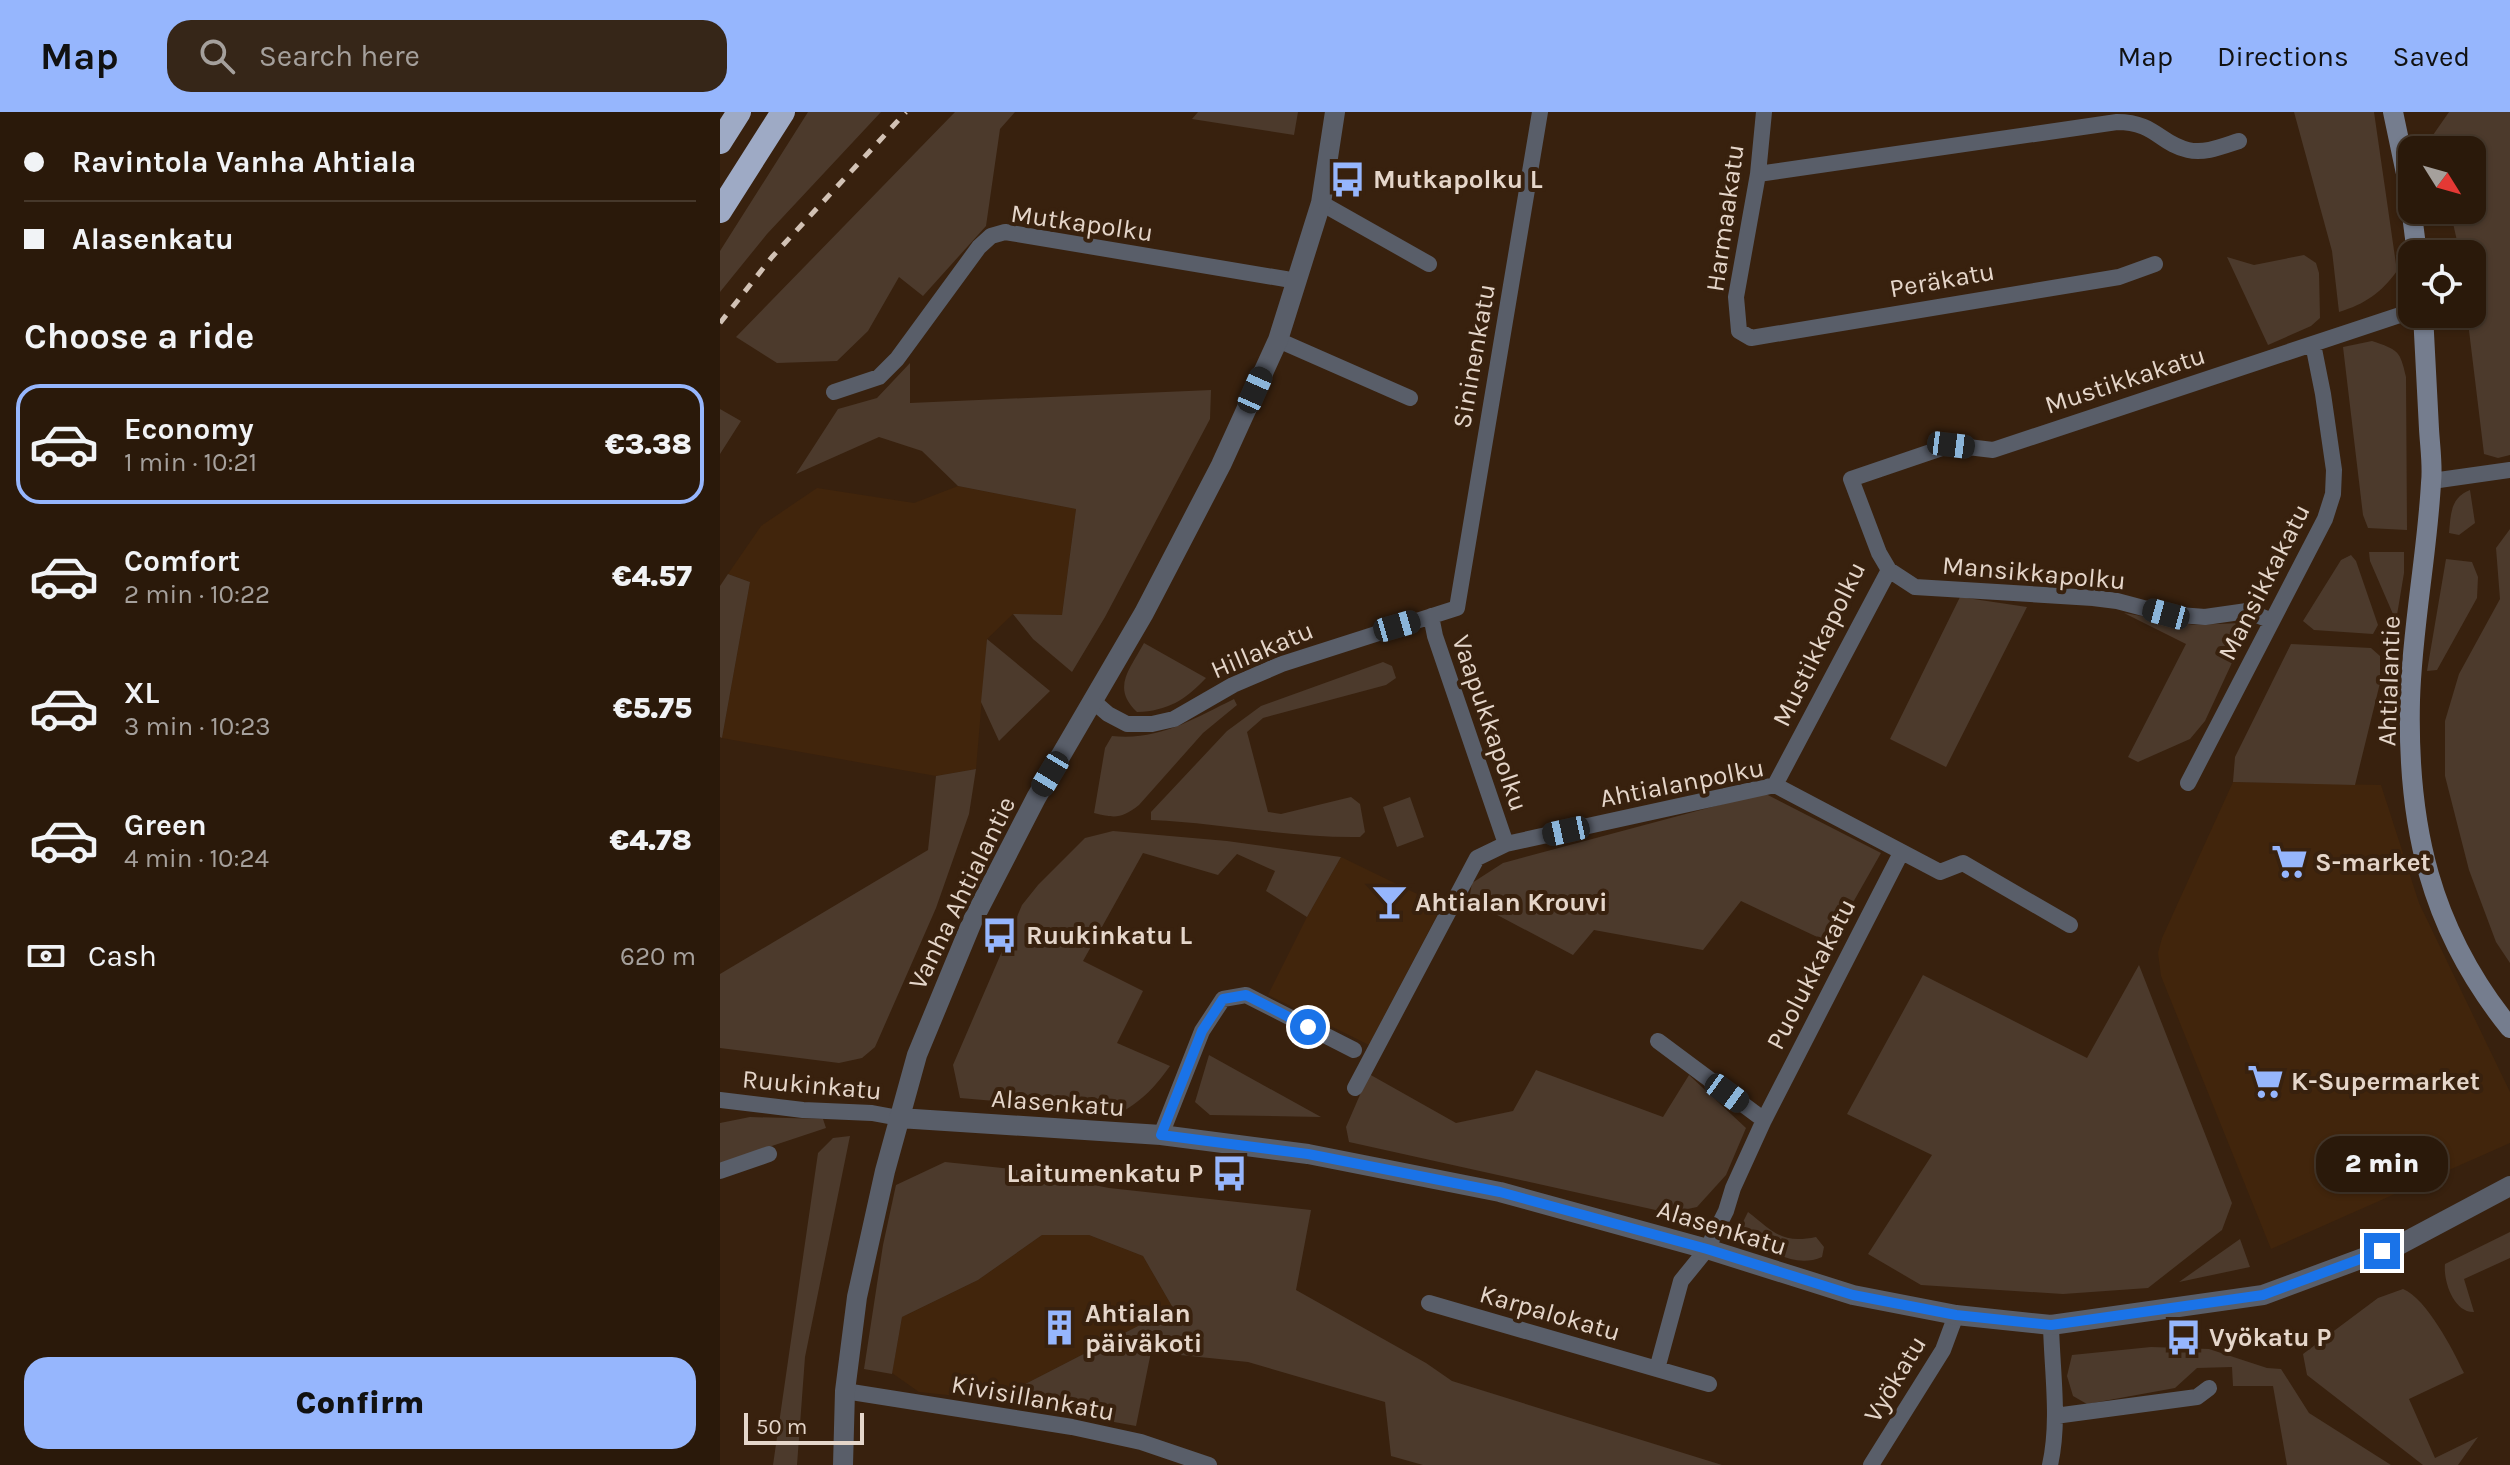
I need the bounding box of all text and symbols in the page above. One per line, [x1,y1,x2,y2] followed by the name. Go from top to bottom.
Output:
[167,20,727,92] search box
[40,34,119,79] text: Map
[195,34,239,78] icon: search
[259,38,420,74] text: Search here
[2118,40,2173,73] text: Map
[2217,40,2349,73] text: Directions
[2393,40,2470,73] text: Saved
[2398,136,2486,224] north arrow
[2398,136,2486,328] map controls
[1699,142,1751,294] street label: Harmaakatu
[72,144,416,180] text: Ravintola Vanha Ahtiala
[1328,160,1366,198] bus stop icon: Mutkapolku L
[1373,164,1543,195] place label: Mutkapolku L
[1009,198,1155,248] street label: Mutkapolku
[72,221,234,257] text: Alasenkatu
[2398,240,2486,328] button: locate
[1887,256,1997,304] street label: Peräkatu
[1446,281,1502,431] street label: Sininenkatu
[24,315,254,357] text: Choose a ride
[2041,339,2209,421] street label: Mustikkakatu
[1234,363,1276,417] car
[28,408,100,480] icon: car
[124,411,254,447] text: Economy
[605,426,692,462] text: €3.38
[1926,430,1976,460] car
[124,447,257,478] text: 1 min · 10:21
[2211,499,2317,665] street label: Mansikkakatu
[28,540,100,612] icon: car
[124,543,240,579] text: Comfort
[1941,550,2127,596] street label: Mansikkapolku
[1766,556,1872,732] street label: Mustikkapolku
[612,558,692,594] text: €4.57
[124,579,270,610] text: 2 min · 10:22
[2140,596,2192,632] car
[1371,608,1423,644] car
[1206,615,1318,685] street label: Hillakatu
[2371,615,2407,747] street label: Ahtialantie
[1445,631,1535,815] street label: Vaapukkapolku
[28,672,100,744] icon: car
[124,675,159,711] text: XL
[613,690,692,726] text: €5.75
[124,711,271,742] text: 3 min · 10:23
[1027,747,1073,801] car
[1597,752,1767,814] street label: Ahtialanpolku
[902,792,1022,994] street label: Vanha Ahtialantie
[28,804,100,876] icon: car
[124,807,207,843] text: Green
[1540,814,1592,848] car
[610,822,692,858] text: €4.78
[124,843,269,874] text: 4 min · 10:24
[2270,843,2308,881] supermarket icon: S-market
[2315,847,2431,878] place label: S-market
[1370,883,1408,921] bar icon: Ahtialan Krouvi
[1415,887,1608,918] place label: Ahtialan Krouvi
[1760,893,1862,1055] street label: Puolukkakatu
[981,916,1019,954] bus stop icon: Ruukinkatu L
[1026,920,1192,951] place label: Ruukinkatu L
[24,934,68,978] icon: cash
[88,938,157,974] text: Cash
[620,941,696,972] text: 620 m
[1290,1009,1326,1045] route start
[2246,1062,2284,1100] supermarket icon: K-Supermarket
[741,1063,883,1107] street label: Ruukinkatu
[2291,1066,2480,1097] place label: K-Supermarket
[1701,1069,1753,1117] car
[990,1083,1126,1123] street label: Alasenkatu
[2316,1135,2448,1191] callout: 2 min
[2345,1148,2419,1179] text: 2 min
[1210,1154,1248,1192] bus stop icon: Laitumenkatu P
[1006,1158,1203,1189] place label: Laitumenkatu P
[1654,1194,1790,1262] street label: Alasenkatu
[2364,1233,2400,1269] route end
[1476,1278,1624,1348] street label: Karpalokatu
[1085,1298,1202,1359] place label: Ahtialan päiväkoti
[1040,1309,1078,1347] building icon: Ahtialan päiväkoti
[2164,1318,2202,1356] bus stop icon: Vyökatu P
[2209,1322,2331,1353] place label: Vyökatu P
[1857,1330,1933,1428] street label: Vyökatu
[24,1357,696,1449] button: Confirm
[949,1368,1117,1428] street label: Kivisillankatu
[744,1409,864,1445] scale bar
[756,1414,807,1440] text: 50 m

